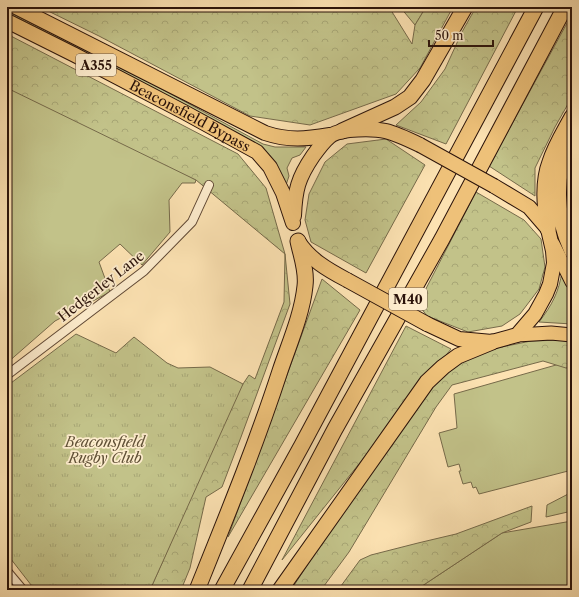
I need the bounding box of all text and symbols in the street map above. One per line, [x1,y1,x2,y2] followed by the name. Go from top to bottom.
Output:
[429,22,493,48] scale bar
[435,28,464,43] text: 50 m
[76,54,116,76] road number: A355
[126,76,253,156] street label: Beaconsfield Bypass
[54,246,148,325] street label: Hedgerley Lane
[389,288,427,310] road number: M40
[64,433,147,467] park label: Beaconsfield Rugby Club

